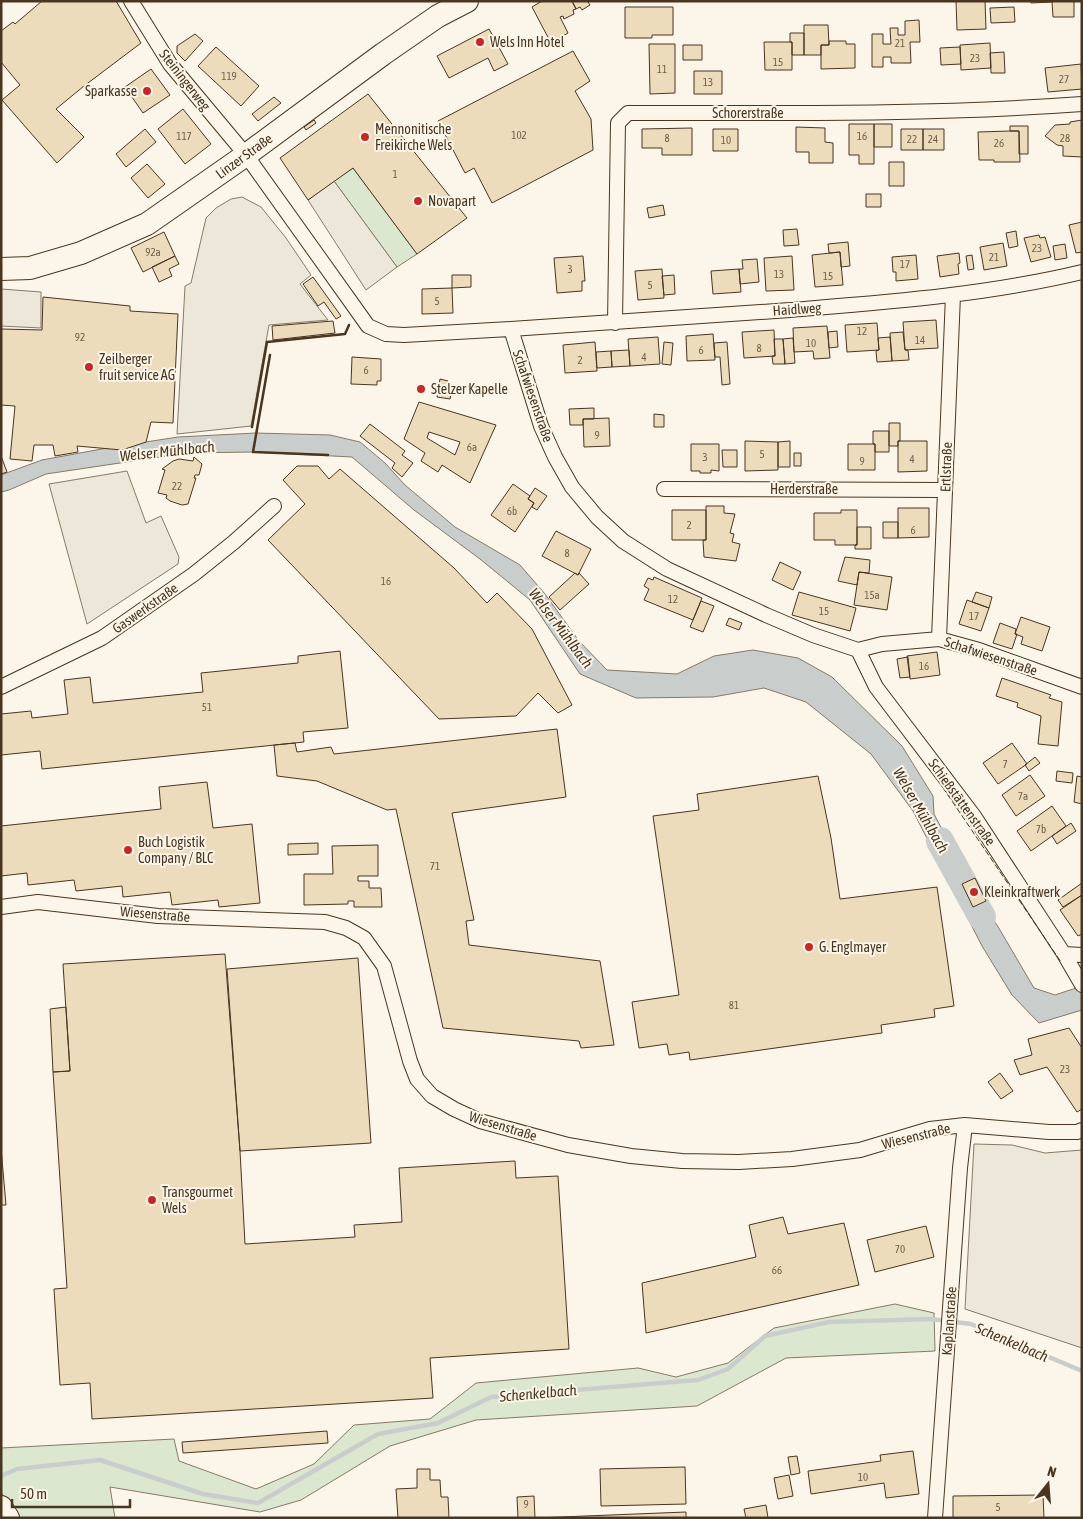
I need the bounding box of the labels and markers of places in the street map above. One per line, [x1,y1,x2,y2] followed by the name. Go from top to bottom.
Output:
[490,34,565,50] place label: Wels Inn Hotel
[474,36,486,48] marker: Wels Inn Hotel
[85,83,137,99] place label: Sparkasse
[141,85,153,97] marker: Sparkasse
[375,121,452,153] place label: Mennonitische Freikirche Wels
[359,131,371,143] marker: Mennonitische Freikirche Wels
[428,193,476,209] place label: Novapart
[412,195,424,207] marker: Novapart
[99,351,175,383] place label: Zeilberger fruit service AG
[83,361,95,373] marker: Zeilberger fruit service AG
[431,381,508,397] place label: Stelzer Kapelle
[415,383,427,395] marker: Stelzer Kapelle
[138,834,214,866] place label: Buch Logistik Company / BLC
[122,844,134,856] marker: Buch Logistik Company / BLC
[984,884,1060,900] place label: Kleinkraftwerk
[968,886,980,898] marker: Kleinkraftwerk
[819,939,887,955] place label: G. Englmayer
[803,941,815,953] marker: G. Englmayer
[162,1184,233,1216] place label: Transgourmet Wels
[146,1194,158,1206] marker: Transgourmet Wels

